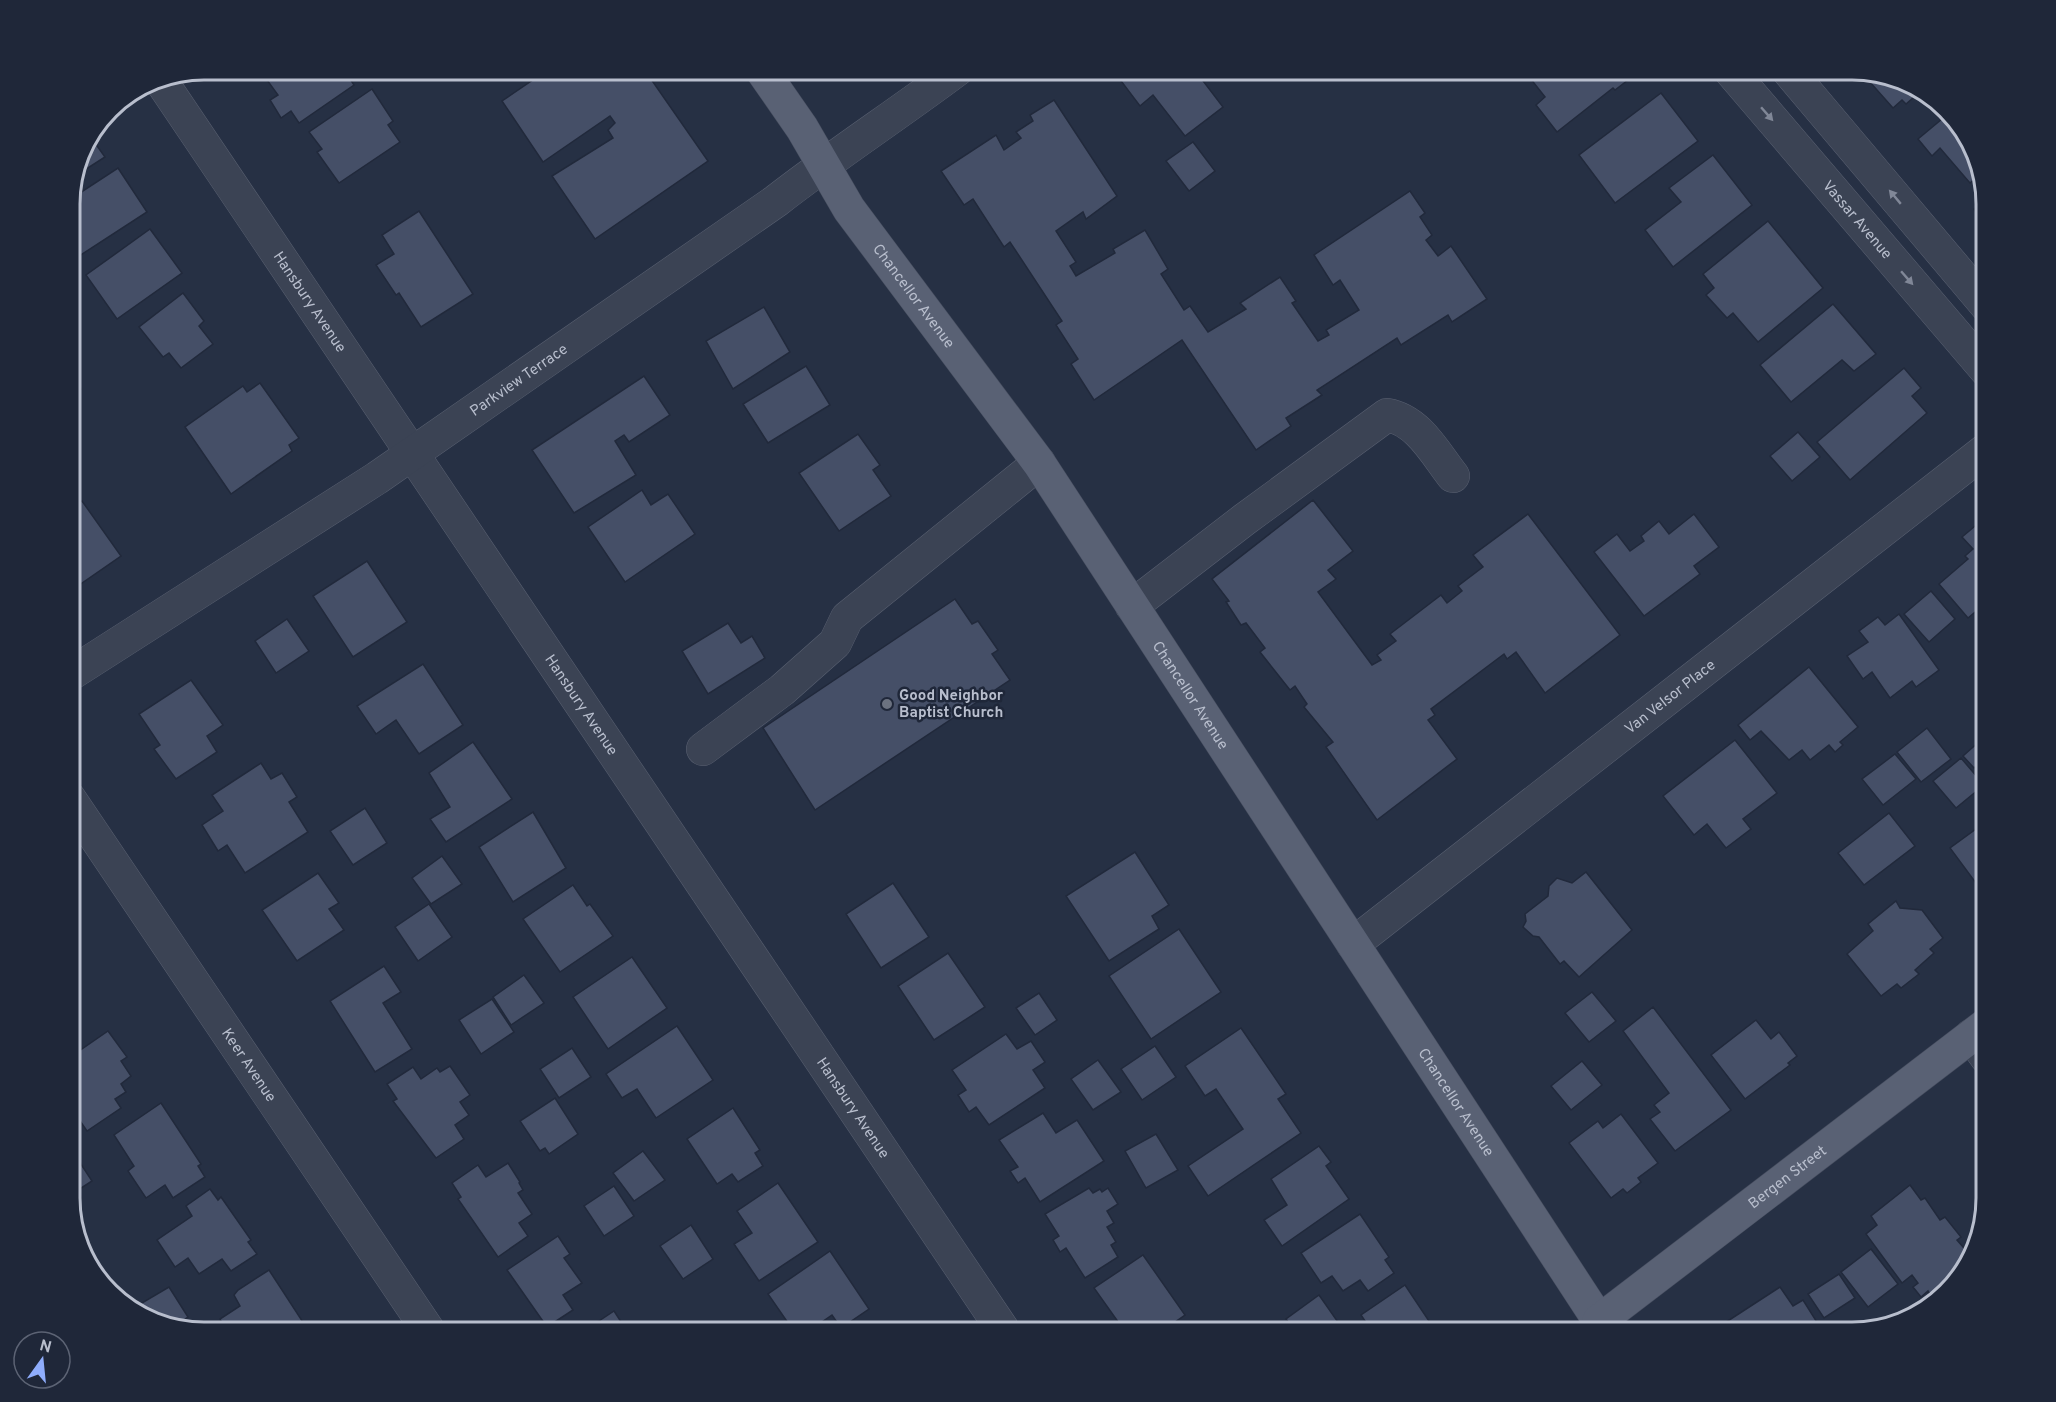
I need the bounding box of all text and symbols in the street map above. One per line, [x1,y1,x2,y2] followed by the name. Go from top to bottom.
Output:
[1760,106,1773,121] one-way arrow
[1818,177,1895,264] street label: Vassar Avenue
[1889,190,1902,205] one-way arrow
[867,241,958,353] street label: Chancellor Avenue
[268,249,349,357] street label: Hansbury Avenue
[1900,270,1913,285] one-way arrow
[467,340,572,421] street label: Parkview Terrace
[1147,638,1232,754] street label: Chancellor Avenue
[540,652,621,760] street label: Hansbury Avenue
[1621,656,1720,739] street label: Van Velsor Place
[899,687,1004,723] place label: Good Neighbor Baptist Church
[880,697,894,711] marker: Good Neighbor Baptist Church
[216,1025,280,1106] street label: Keer Avenue
[1413,1045,1497,1161] street label: Chancellor Avenue
[811,1055,893,1163] street label: Hansbury Avenue
[1745,1142,1831,1214] street label: Bergen Street
[12,1330,72,1390] north arrow
[37,1336,54,1359] text: N

